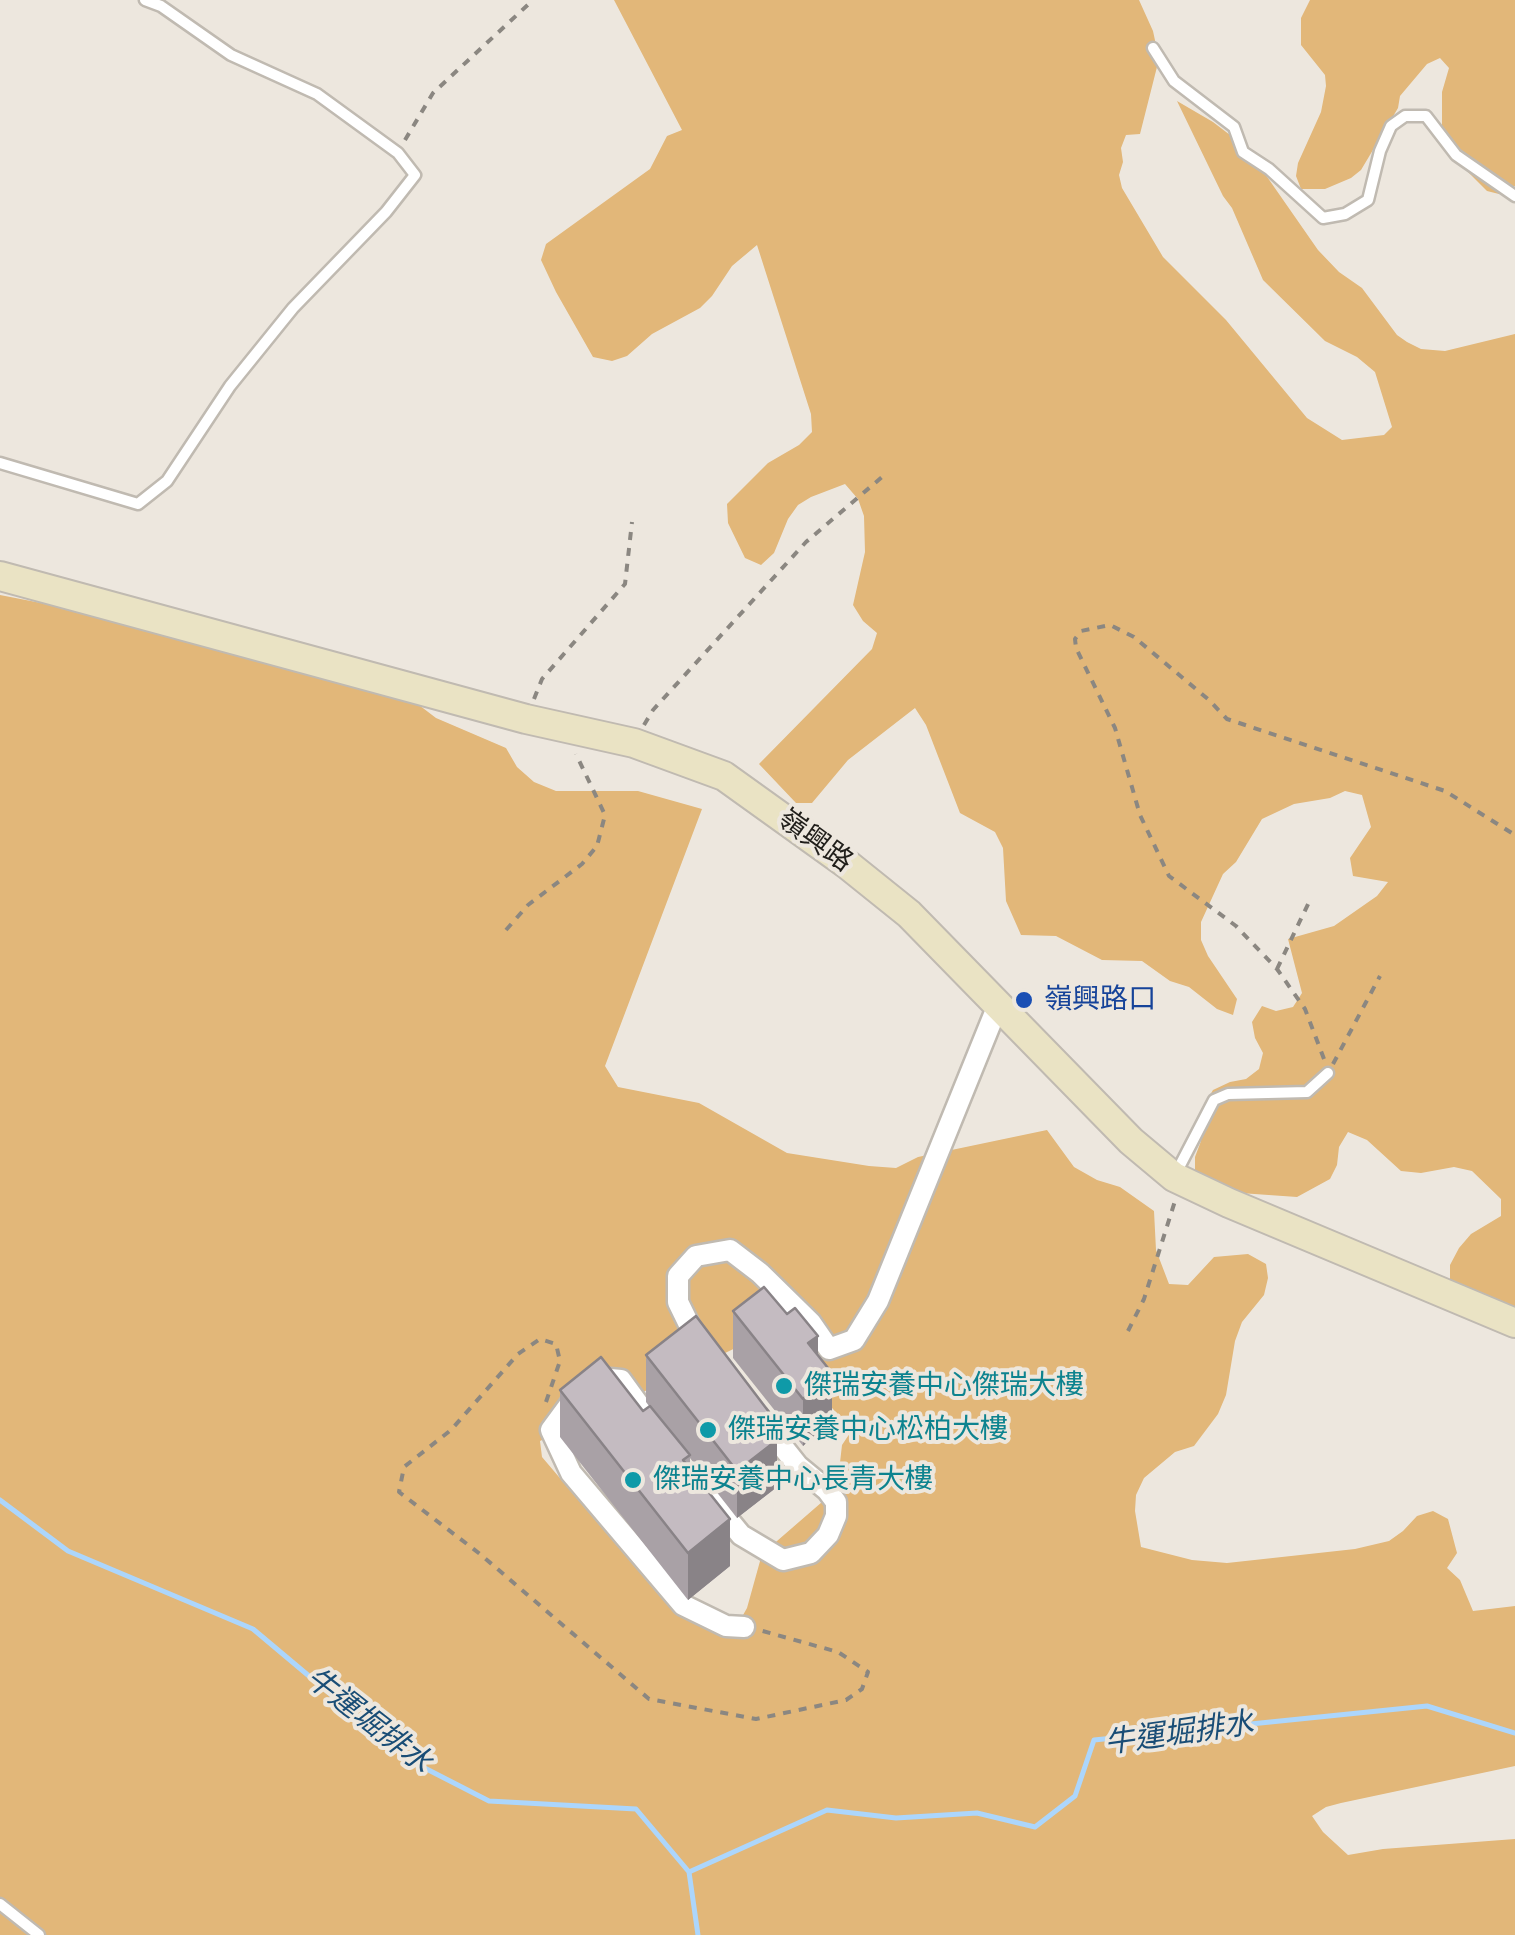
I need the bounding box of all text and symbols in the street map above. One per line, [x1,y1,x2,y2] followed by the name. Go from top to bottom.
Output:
[771,803,859,879] street label: 嶺興路
[1044,983,1156,1017] place label: 嶺興路口
[1013,989,1035,1011] marker: 嶺興路口
[804,1369,1084,1403] place label: 傑瑞安養中心傑瑞大樓
[773,1375,795,1397] marker: 傑瑞安養中心傑瑞大樓
[728,1413,1008,1447] place label: 傑瑞安養中心松柏大樓
[697,1419,719,1441] marker: 傑瑞安養中心松柏大樓
[653,1463,933,1497] place label: 傑瑞安養中心長青大樓
[622,1469,644,1491] marker: 傑瑞安養中心長青大樓
[298,1661,438,1781] water label: 牛運堀排水
[1102,1706,1256,1762] water label: 牛運堀排水

